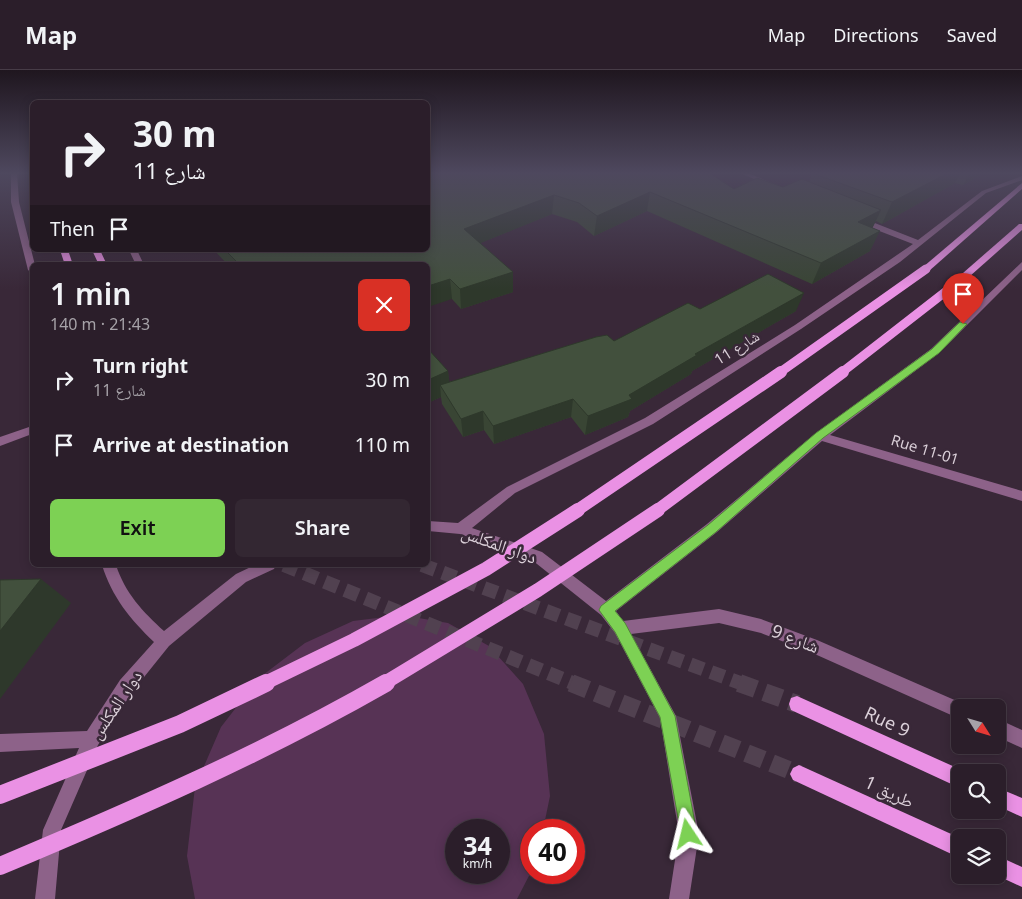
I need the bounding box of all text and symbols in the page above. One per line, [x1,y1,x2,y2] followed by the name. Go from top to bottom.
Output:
[25,18,77,51] text: Map
[768,23,805,47] text: Map
[833,23,919,47] text: Directions
[947,23,997,47] text: Saved
[133,110,216,157] text: 30 m
[50,120,115,185] icon: right
[133,155,206,185] text: شارع 11
[105,215,133,243] icon: arrive
[50,216,95,242] text: Then
[50,273,131,314] text: 1 min
[942,273,984,324] pin
[358,279,410,331] button: close
[949,280,977,308] icon: arrive
[50,313,150,335] text: 140 m · 21:43
[710,325,763,370] street label: شارع 11
[93,353,188,379] text: Turn right
[50,366,78,394] icon: right
[366,367,410,393] text: 30 m
[93,379,146,401] text: شارع 11
[889,429,962,469] street label: Rue 11-01
[50,431,78,459] icon: arrive
[93,432,289,458] text: Arrive at destination
[355,432,410,458] text: 110 m
[50,499,225,557] button: Exit
[235,499,410,557] button: Share
[458,519,540,569] street label: دوار المكلس
[768,618,823,658] street label: شارع 9
[83,665,147,744] street label: دوار المكلس
[951,699,1006,754] north arrow
[951,699,1006,884] map controls
[861,700,914,742] street label: Rue 9
[951,764,1006,819] button: search
[861,769,918,813] street label: طريق 1
[661,807,713,859] position arrow
[520,819,585,884] speed limit sign: 40
[463,828,492,862] text: 34
[951,829,1006,884] button: layers
[463,855,492,872] text: km/h

